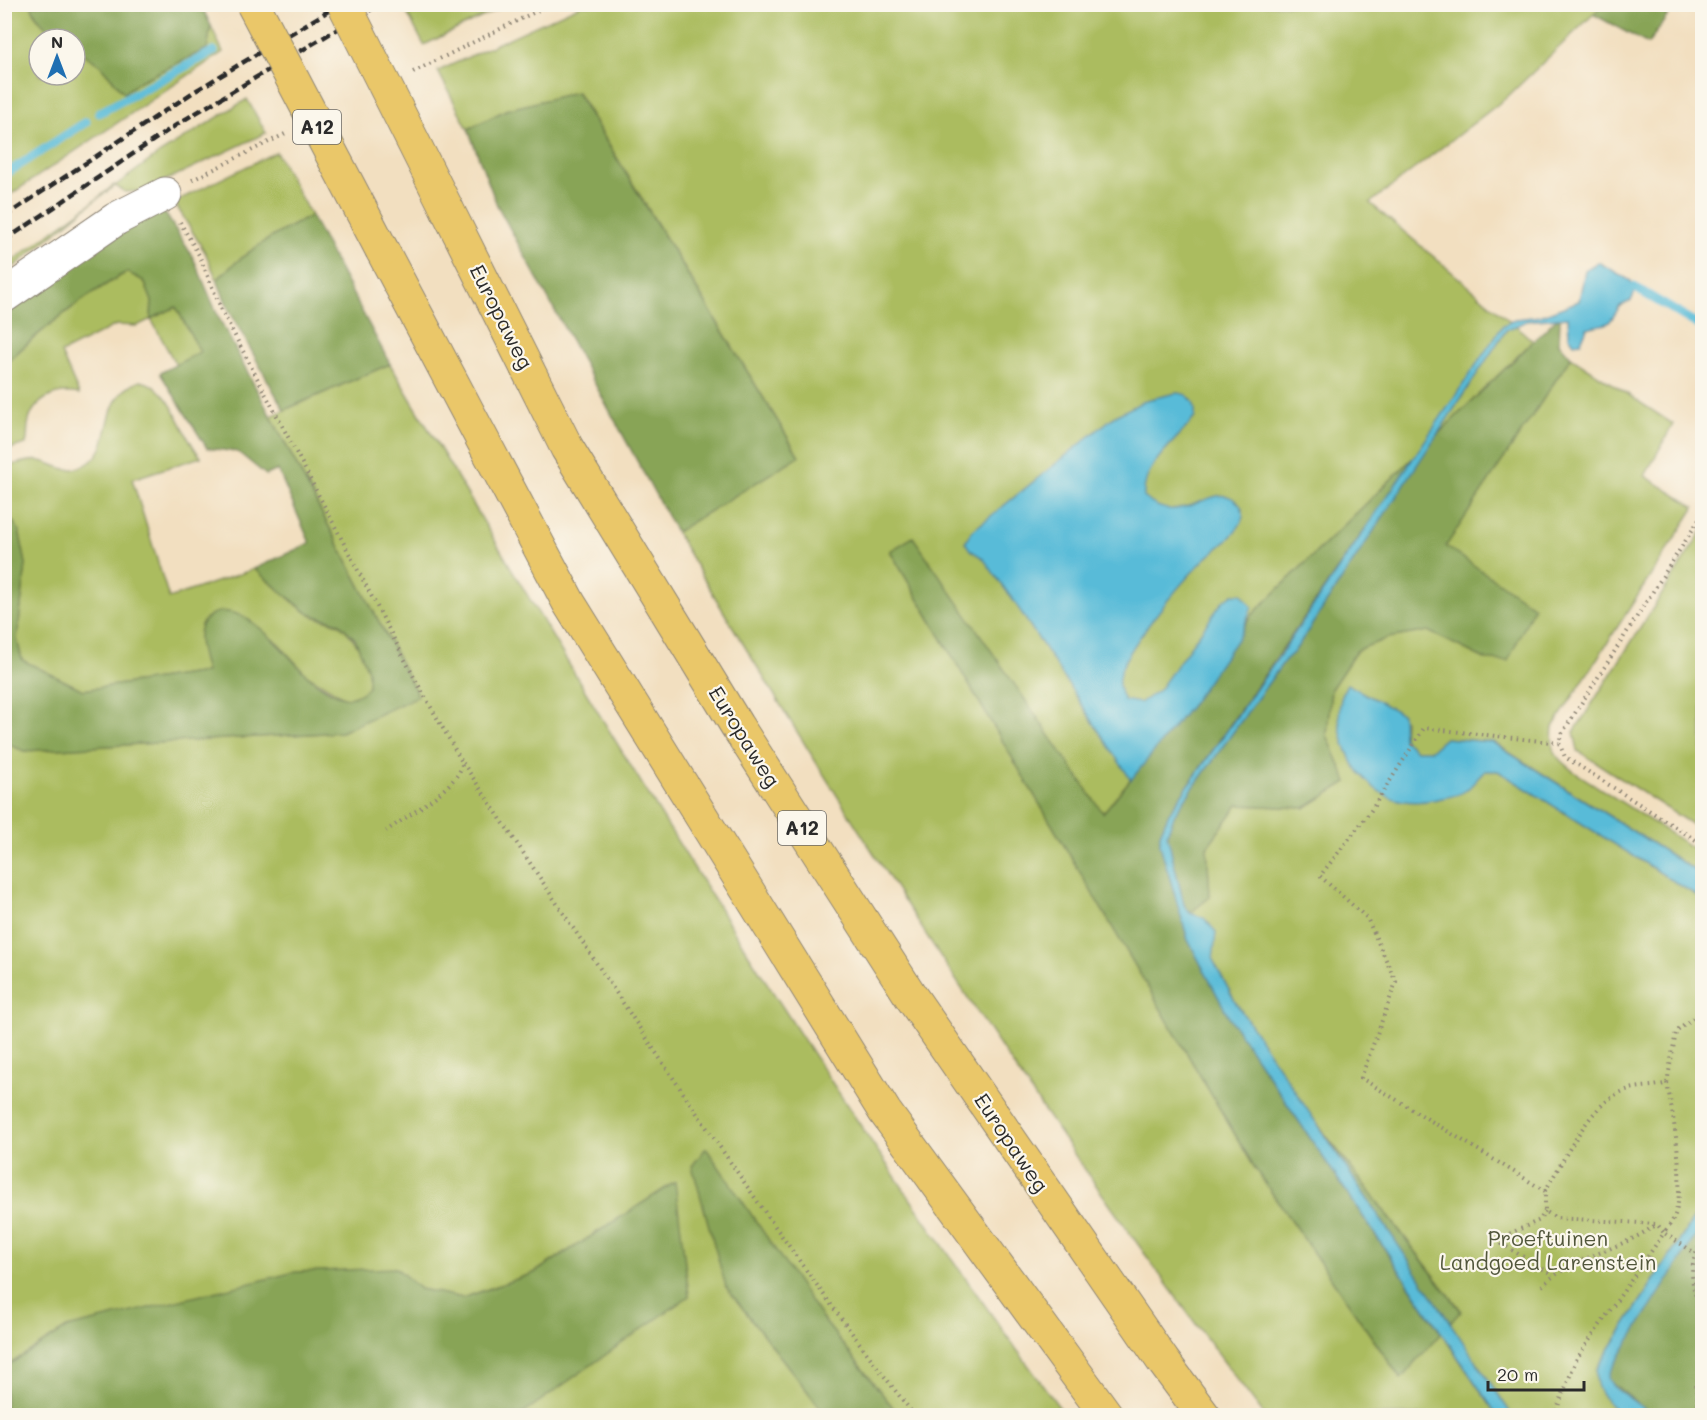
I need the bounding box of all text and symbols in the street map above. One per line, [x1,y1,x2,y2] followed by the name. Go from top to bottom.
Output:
[27,27,87,87] north arrow
[51,31,63,52] text: N
[293,110,341,144] road number: A12
[464,259,540,373] street label: Europaweg
[704,681,787,792] street label: Europaweg
[778,811,826,845] road number: A12
[969,1087,1055,1197] street label: Europaweg
[1440,1224,1656,1275] park label: Proeftuinen Landgoed Larenstein
[1488,1354,1584,1392] scale bar
[1497,1362,1538,1386] text: 20 m

